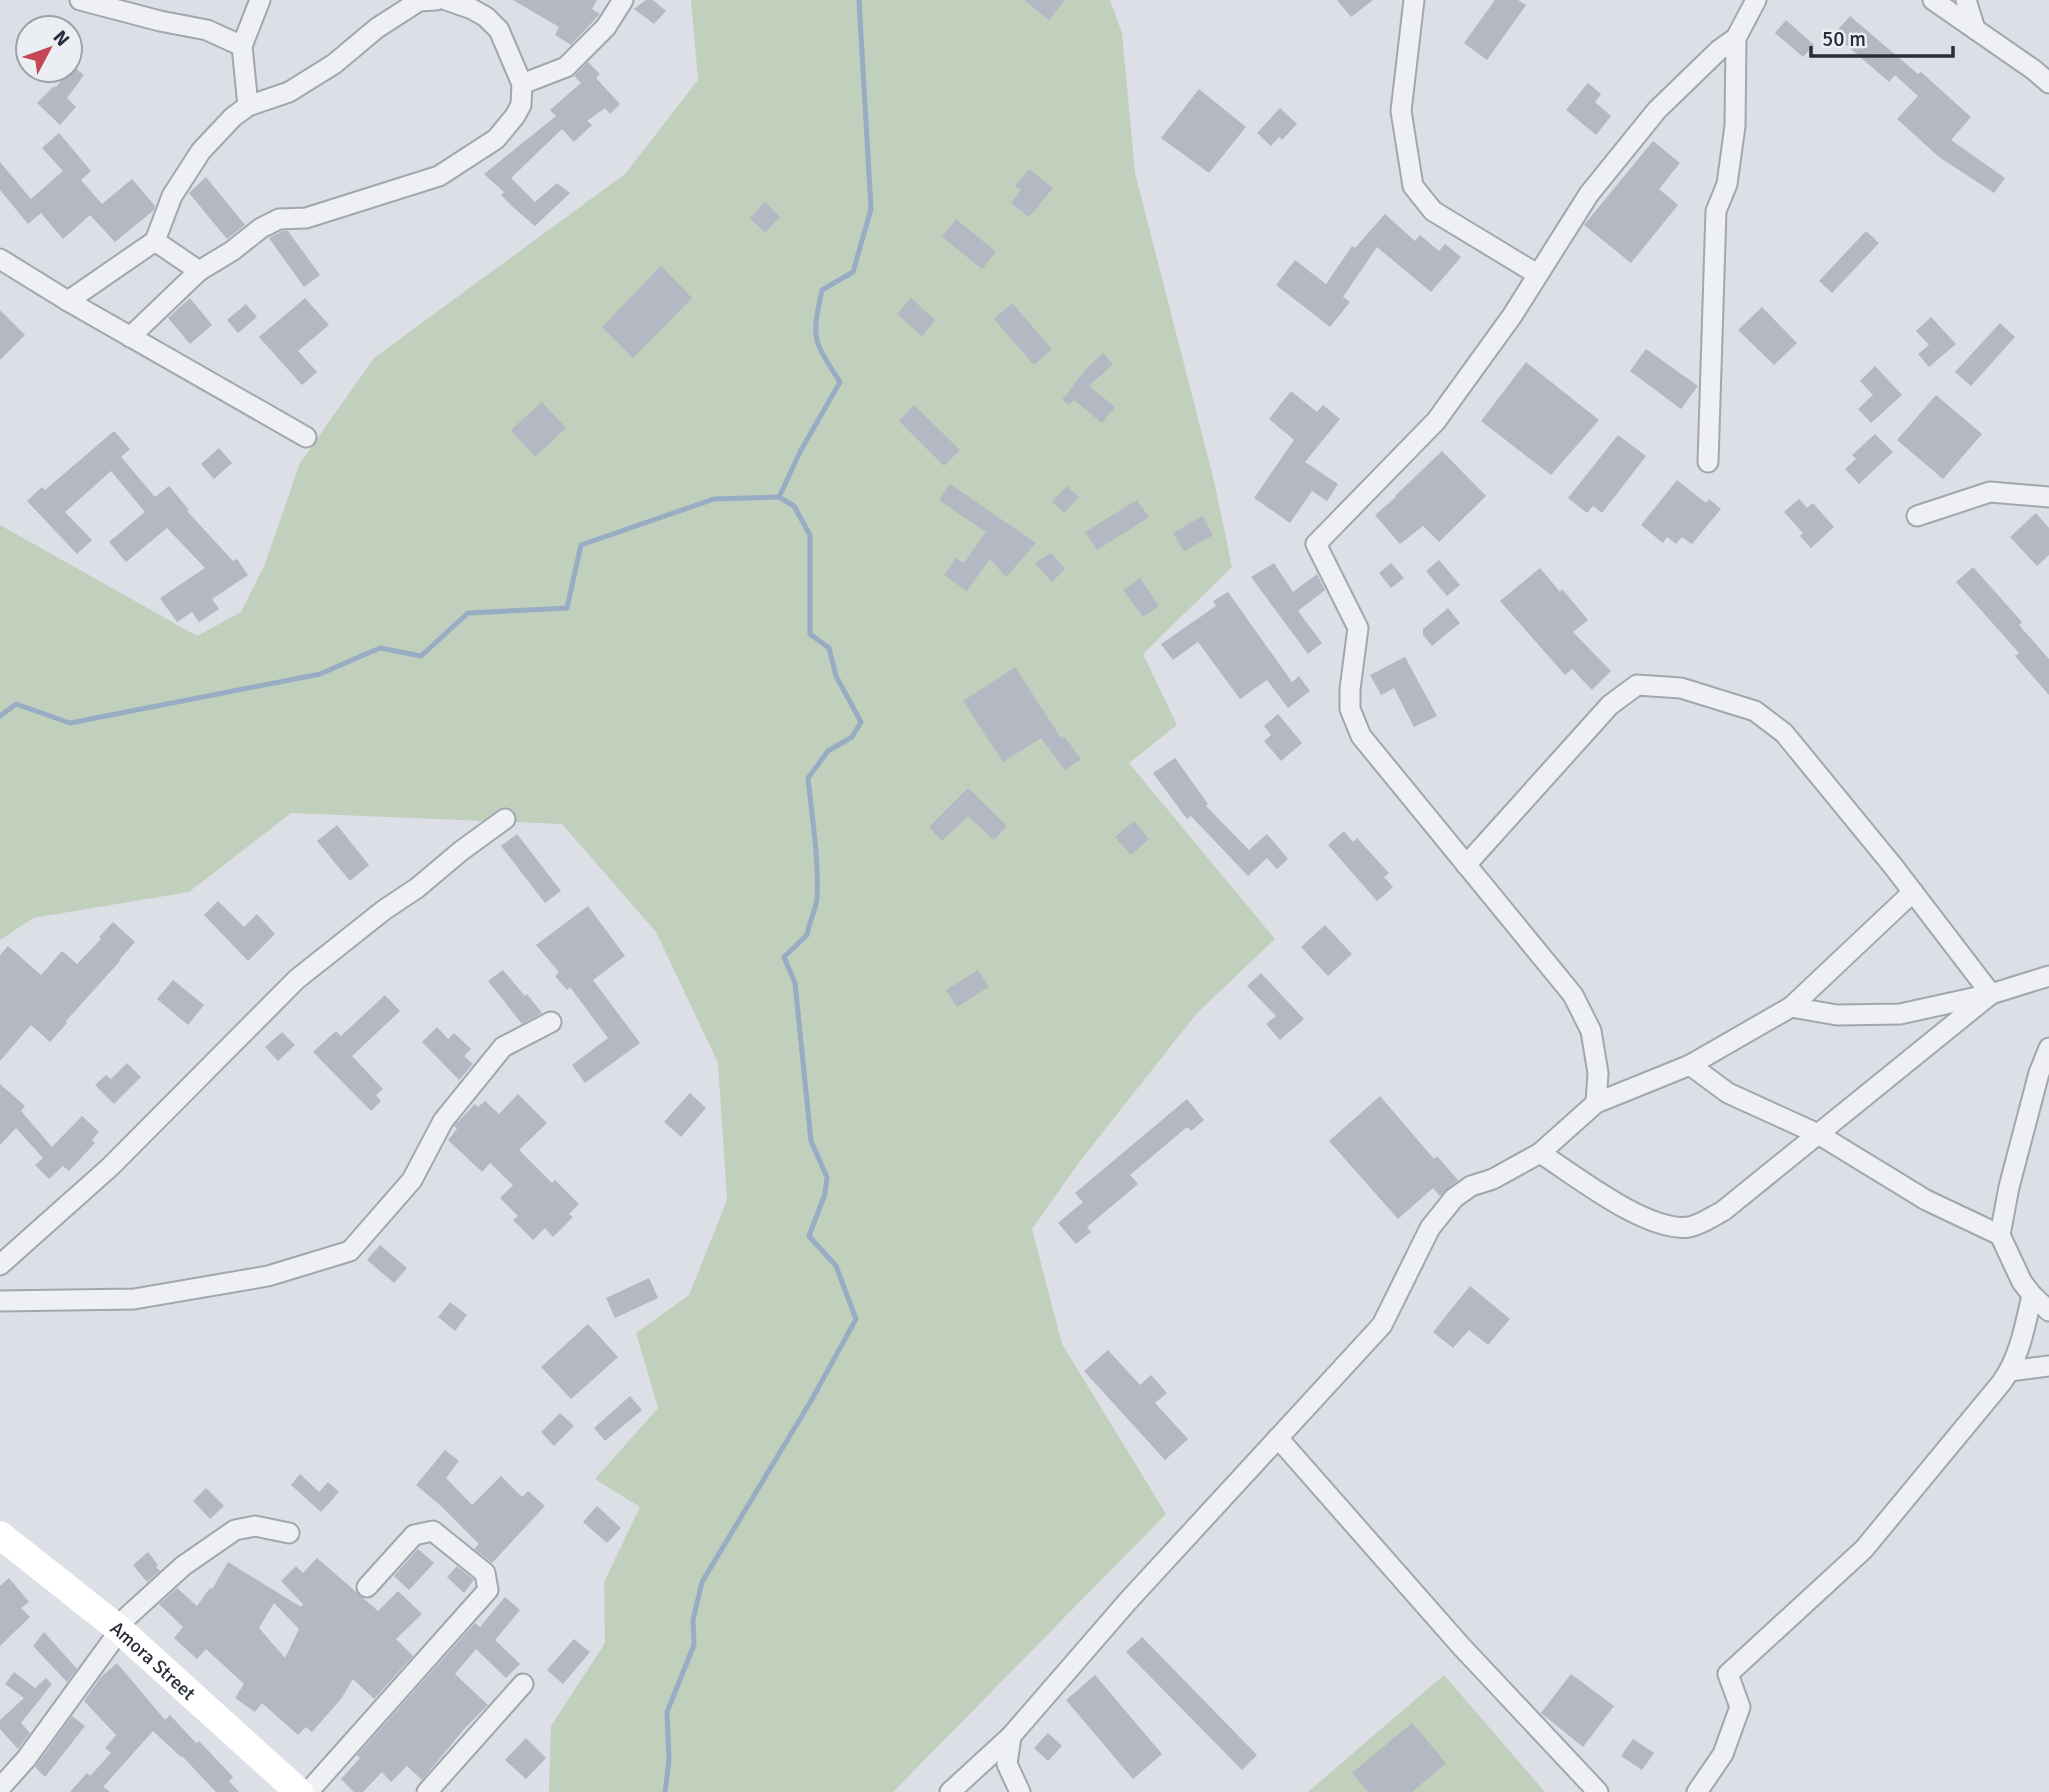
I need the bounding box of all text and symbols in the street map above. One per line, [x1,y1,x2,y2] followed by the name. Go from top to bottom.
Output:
[14,14,84,84] north arrow
[1811,14,1953,58] scale bar
[48,26,74,51] text: N
[1822,26,1866,52] text: 50 m
[105,1616,201,1706] street label: Amora Street

